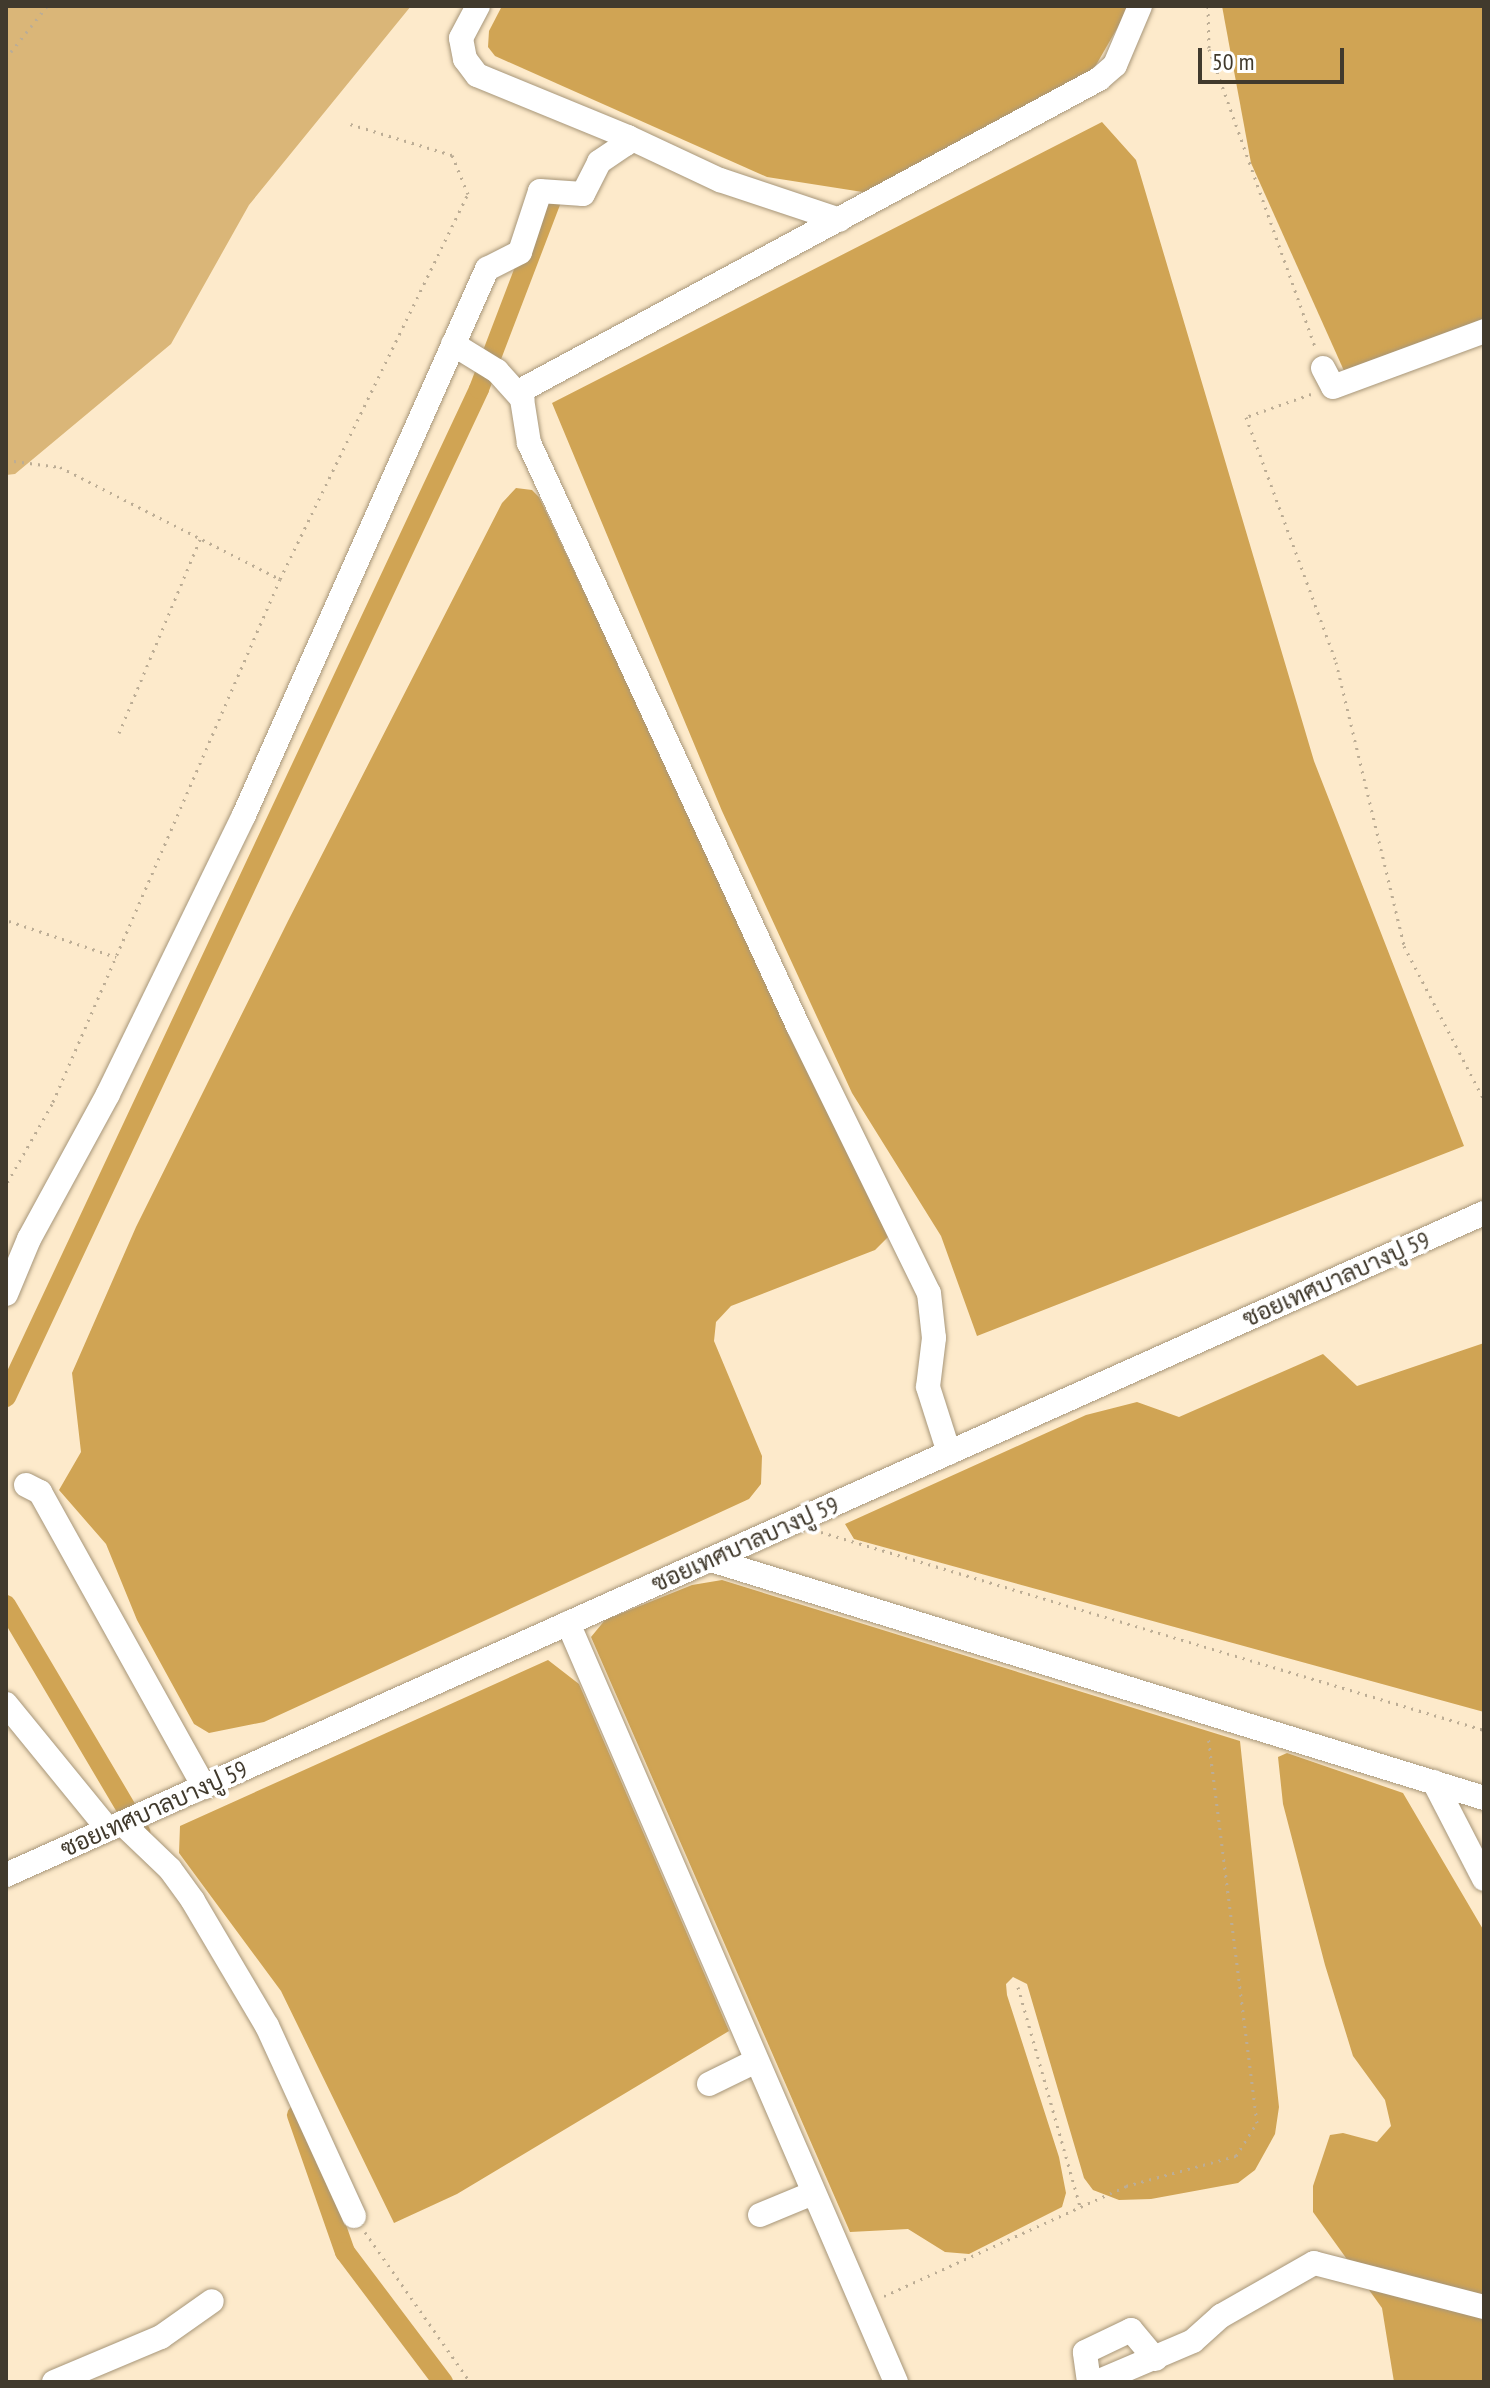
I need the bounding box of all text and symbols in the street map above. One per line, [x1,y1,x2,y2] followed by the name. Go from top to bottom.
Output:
[1202,32,1348,82] scale bar
[1212,46,1254,77] text: 50 m
[1238,1225,1434,1333] street label: ซอยเทศบาลบางปู 59
[647,1490,843,1598] street label: ซอยเทศบาลบางปู 59
[56,1755,252,1863] street label: ซอยเทศบาลบางปู 59

